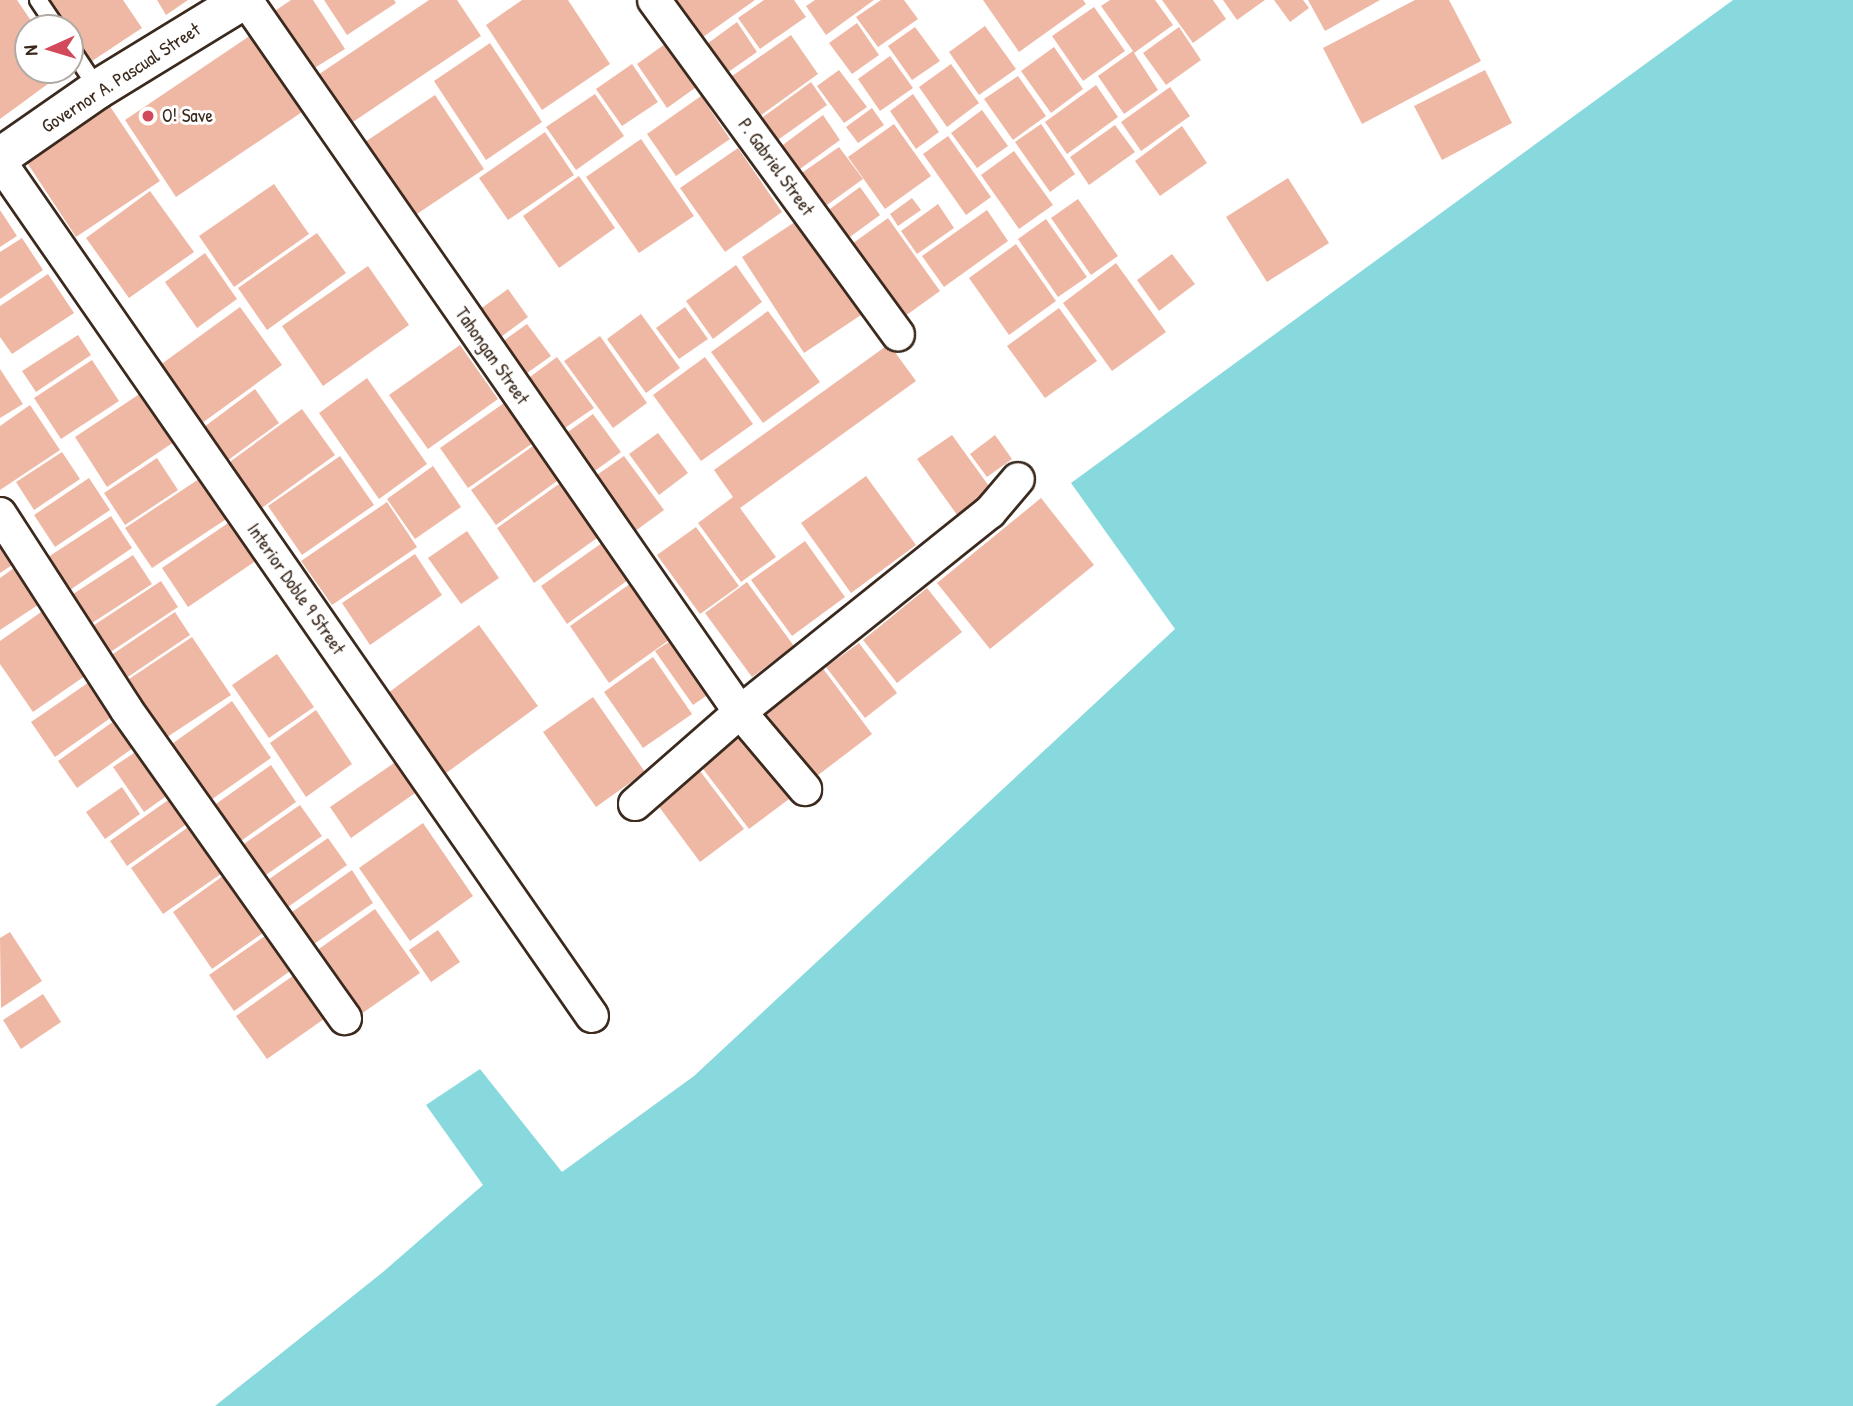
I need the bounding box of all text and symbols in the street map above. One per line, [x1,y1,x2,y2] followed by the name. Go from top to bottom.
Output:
[14,14,84,84] north arrow
[37,18,205,138] street label: Governor A. Pascual Street
[17,44,43,56] text: N
[162,105,213,127] place label: O! Save
[140,108,156,124] marker: O! Save
[733,114,819,220] street label: P. Gabriel Street
[450,303,534,409] street label: Tahongan Street
[242,519,350,659] street label: Interior Doble 9 Street

